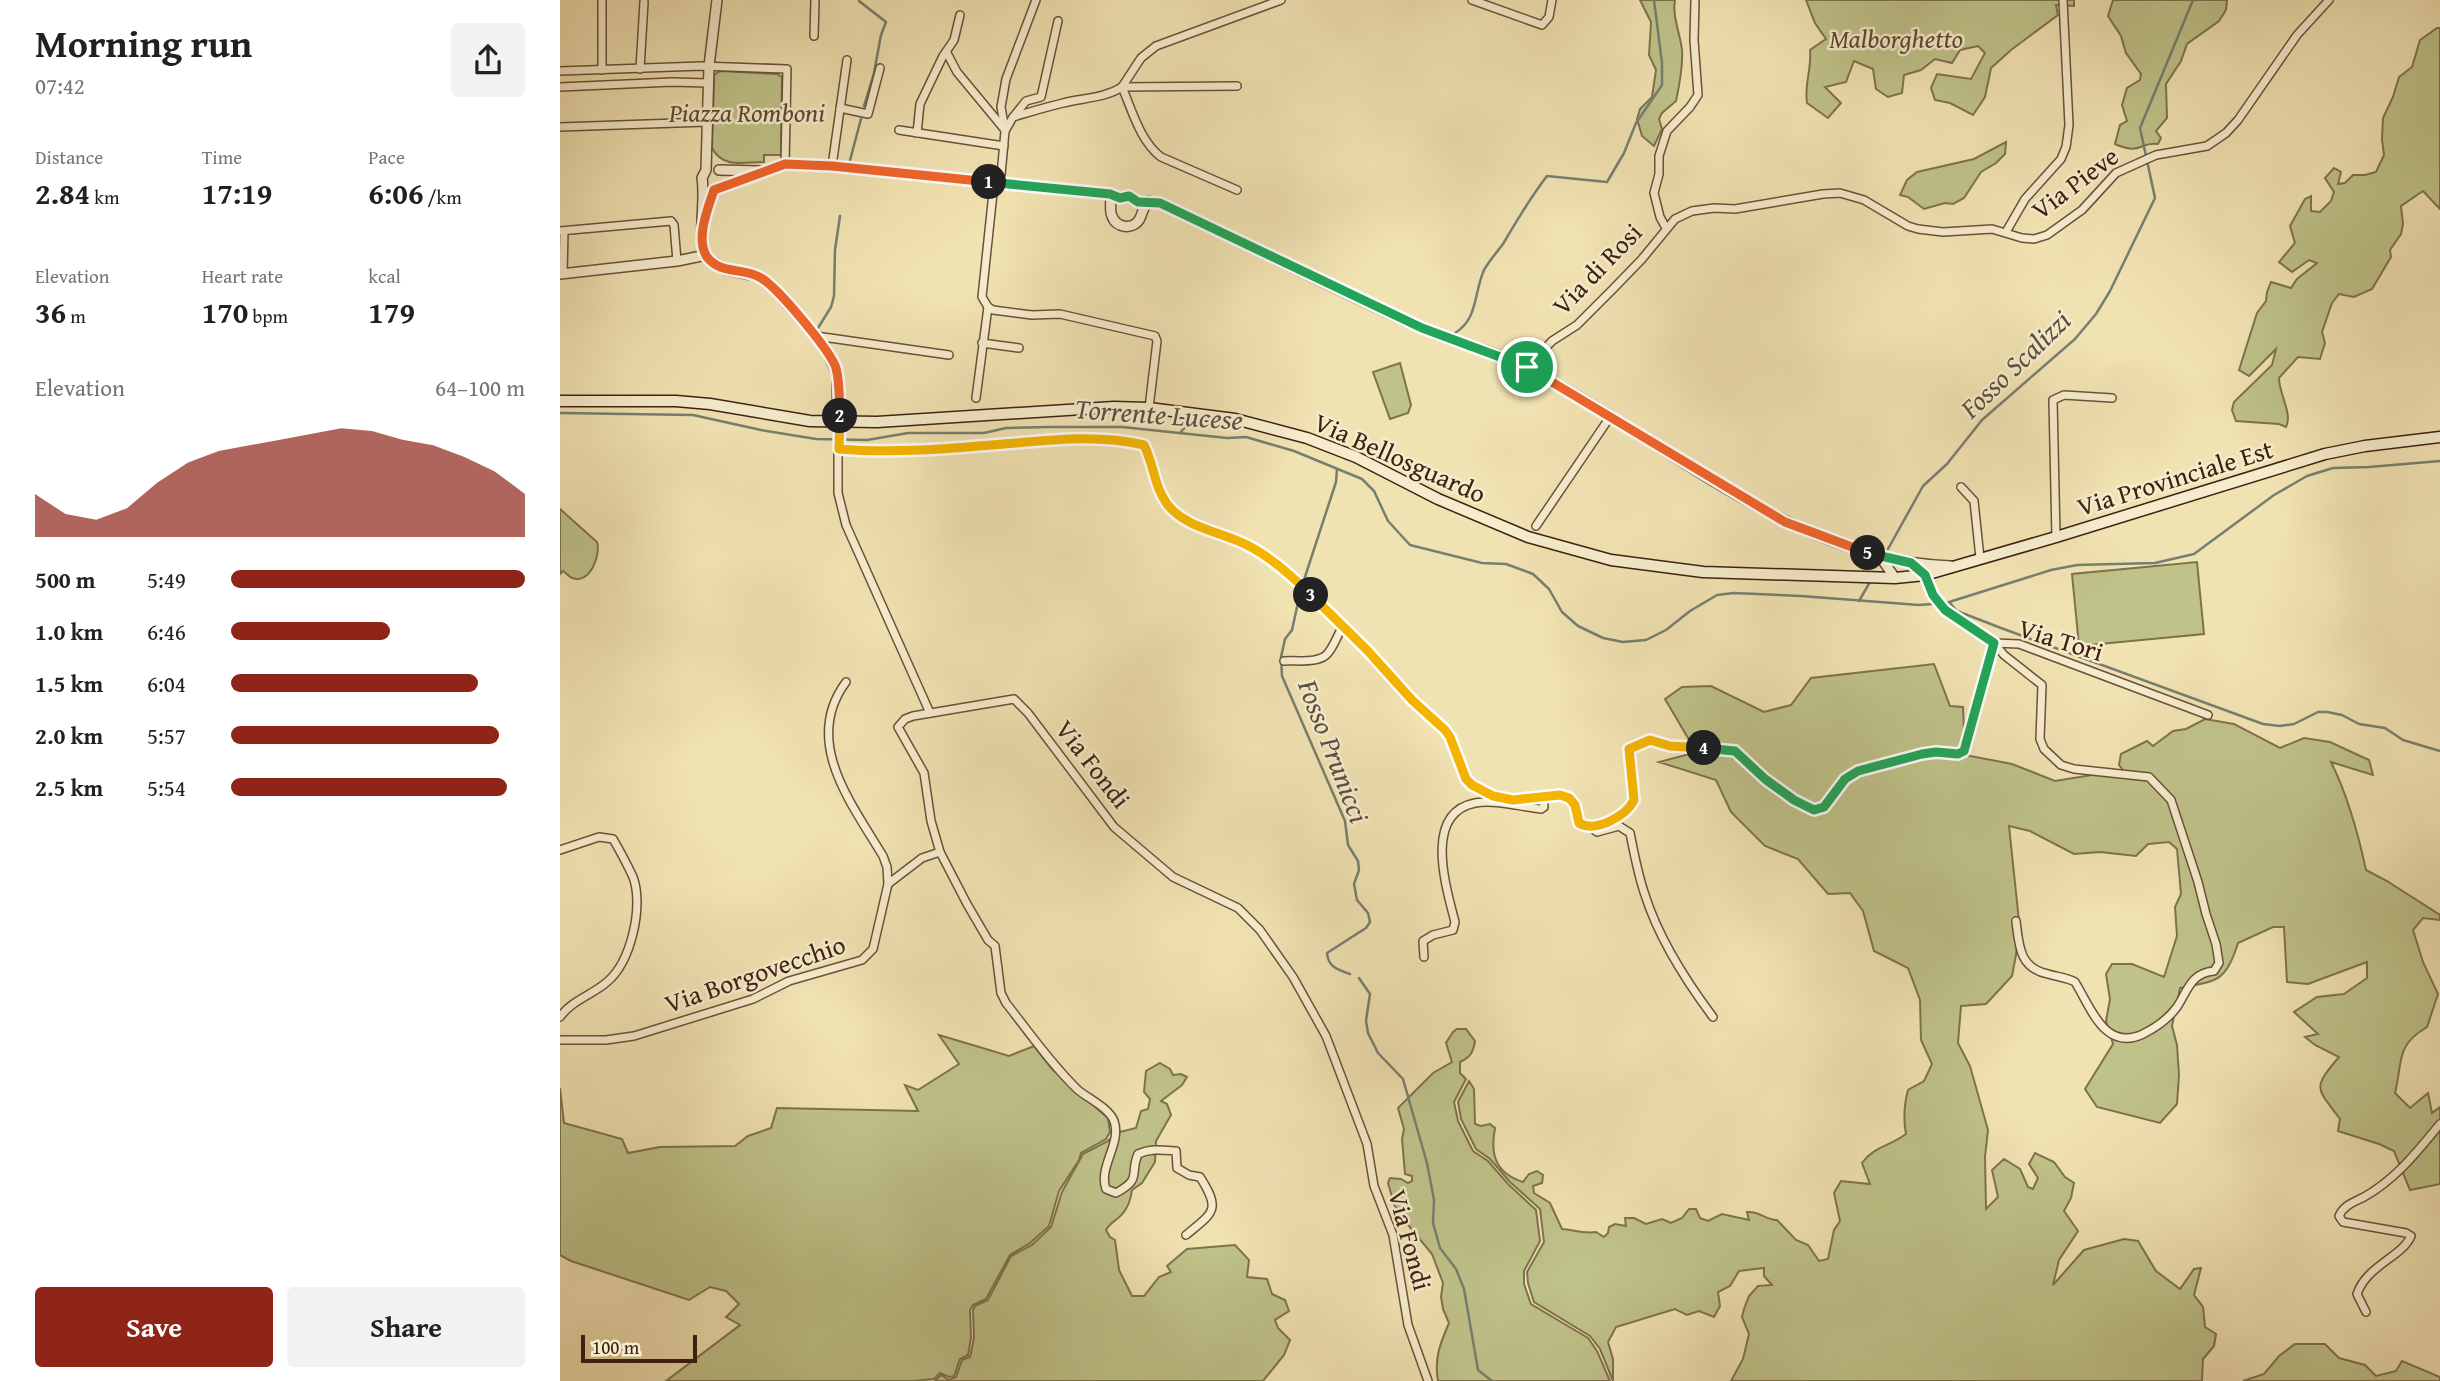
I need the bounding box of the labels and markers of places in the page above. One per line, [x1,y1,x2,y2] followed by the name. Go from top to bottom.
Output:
[972,164,1006,200] pin: 1
[1497,337,1557,397] pin
[822,398,858,434] pin: 2
[1850,536,1886,570] pin: 5
[1294,578,1328,612] pin: 3
[1686,730,1722,766] pin: 4

